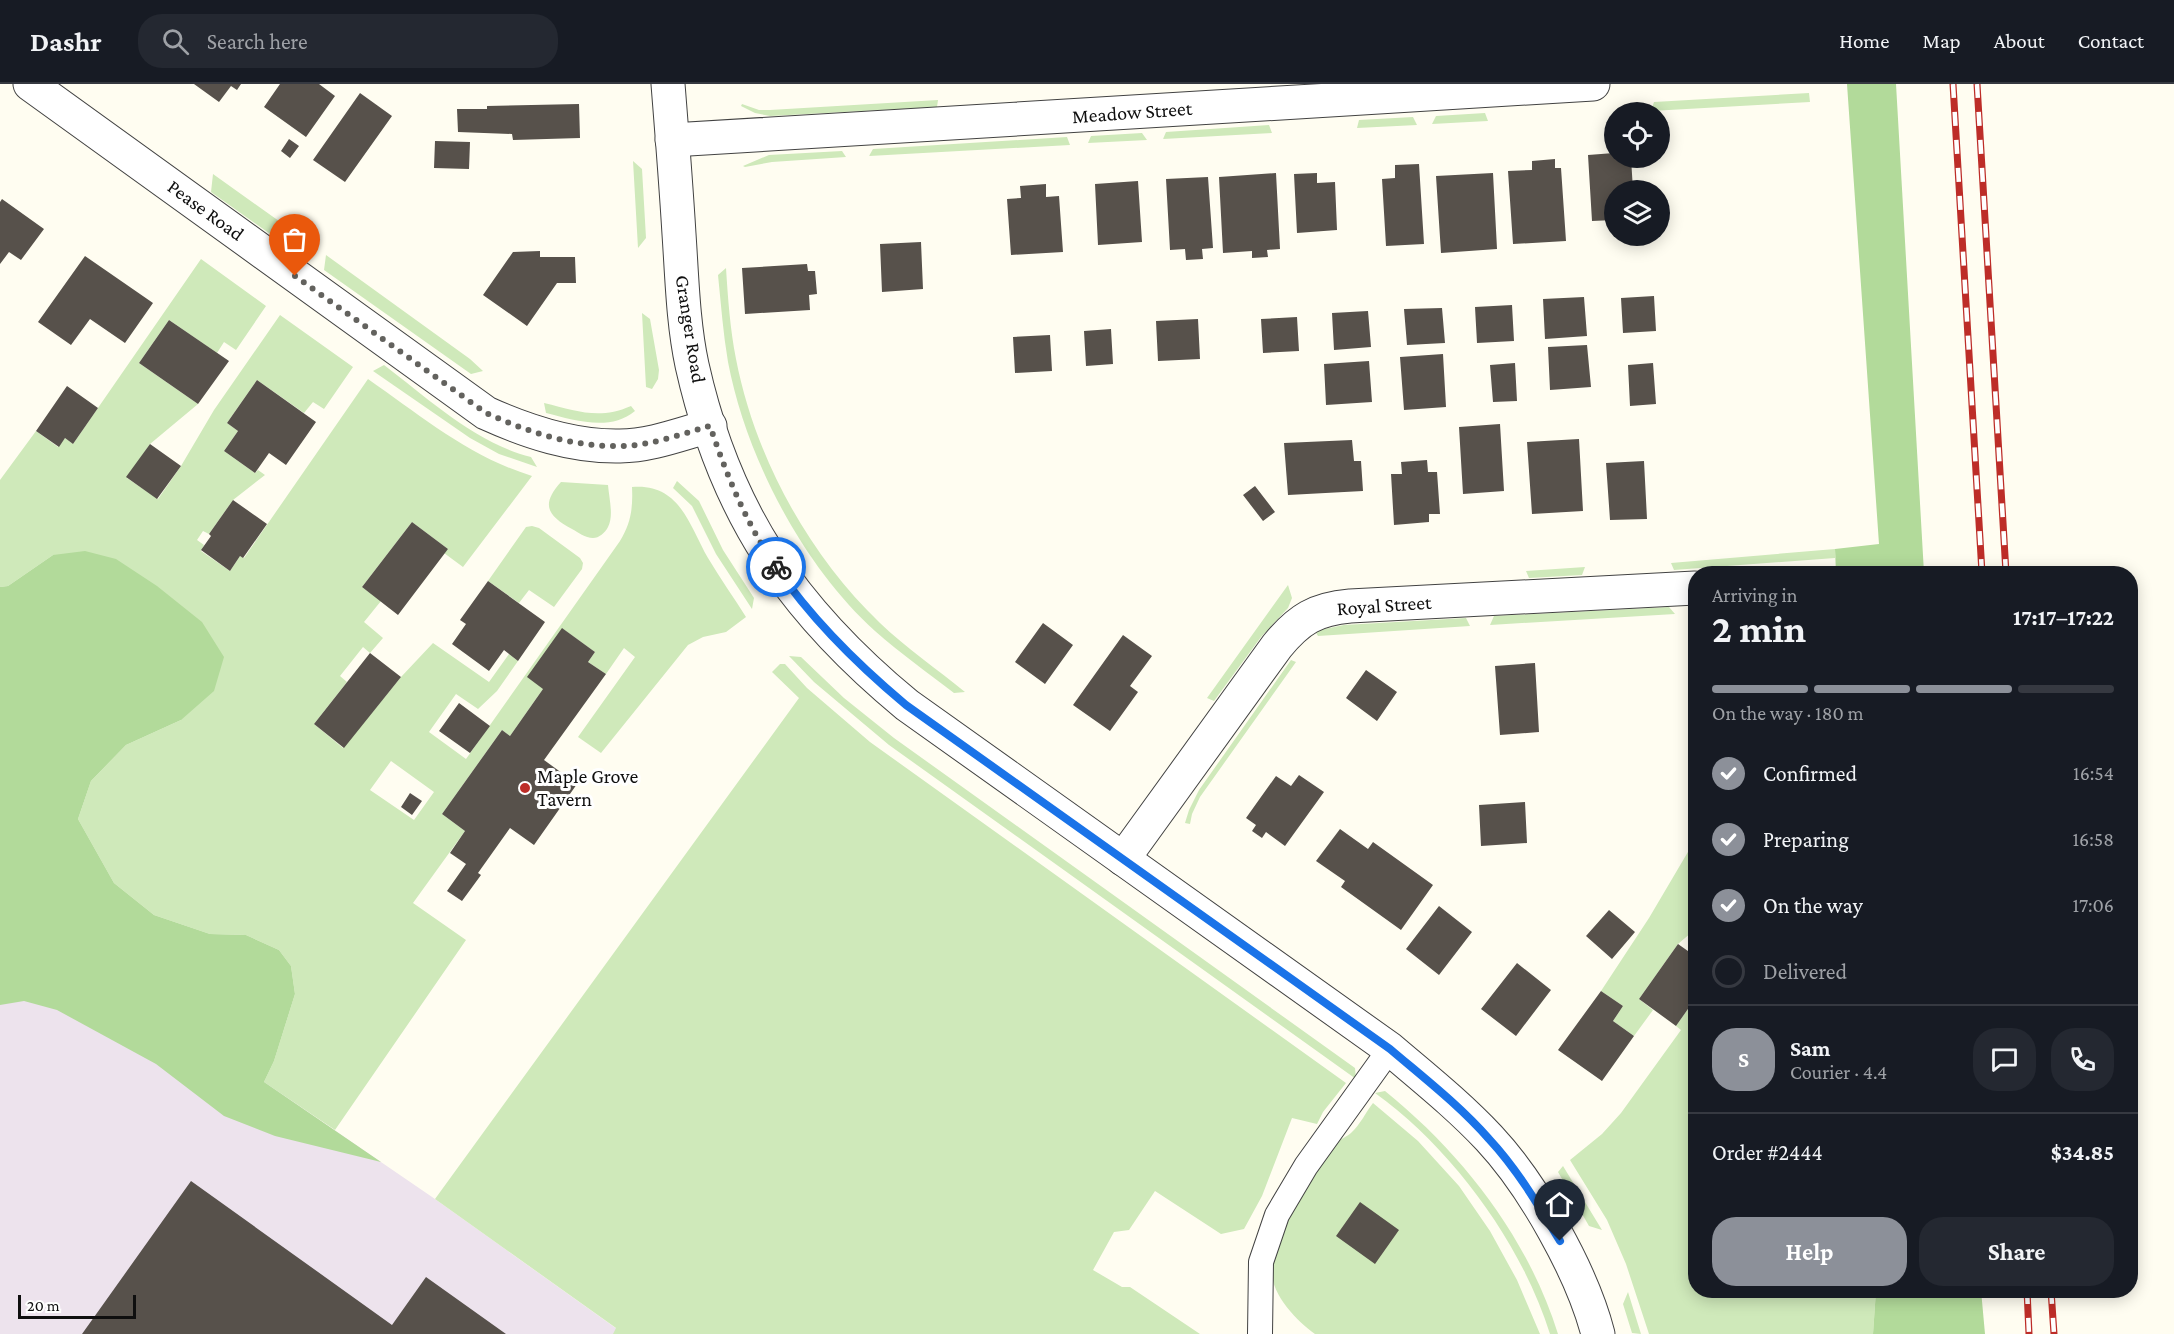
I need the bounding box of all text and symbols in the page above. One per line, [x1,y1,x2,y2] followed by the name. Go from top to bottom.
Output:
[138,14,558,68] search box
[159,25,192,58] icon: search
[30,26,102,57] text: Dashr
[207,29,308,54] text: Search here
[1839,29,1889,53] text: Home
[1922,29,1961,53] text: Map
[1994,29,2045,53] text: About
[2078,29,2144,53] text: Contact
[1071,97,1193,127] street label: Meadow Street
[1604,102,1670,246] map controls
[1604,102,1670,168] button: locate
[164,175,249,245] street label: Pease Road
[1604,180,1670,246] button: layers
[269,214,320,276] pin
[278,223,311,256] icon: bag
[671,273,710,385] street label: Granger Road
[746,537,806,597] courier
[760,551,793,584] icon: bike
[1712,584,1797,606] text: Arriving in
[1336,591,1433,620] street label: Royal Street
[2013,605,2114,630] text: 17:17–17:22
[1712,607,1806,650] text: 2 min
[1712,702,1864,724] text: On the way · 180 m
[1712,757,1745,790] icon: check
[1763,761,1857,786] text: Confirmed
[2073,762,2114,784] text: 16:54
[537,765,638,810] place label: Maple Grove Tavern
[518,781,532,795] marker: Maple Grove Tavern
[1712,823,1745,856] icon: check
[1763,827,1849,852] text: Preparing
[2072,828,2114,850] text: 16:58
[1712,889,1745,922] icon: check
[1763,893,1863,918] text: On the way
[2072,894,2114,916] text: 17:06
[1763,959,1847,984] text: Delivered
[1973,1028,2036,1091] button: chat
[2051,1028,2114,1091] button: phone
[1790,1036,1830,1061] text: Sam
[1738,1047,1749,1072] text: S
[1790,1061,1887,1083] text: Courier · 4.4
[1712,1140,1823,1165] text: Order #2444
[2051,1140,2114,1165] text: $34.85
[1534,1179,1585,1241] pin
[1543,1188,1576,1221] icon: home
[1712,1217,1907,1286] button: Help
[1919,1217,2114,1286] button: Share
[18,1292,136,1320] scale bar
[27,1297,60,1314] text: 20 m

